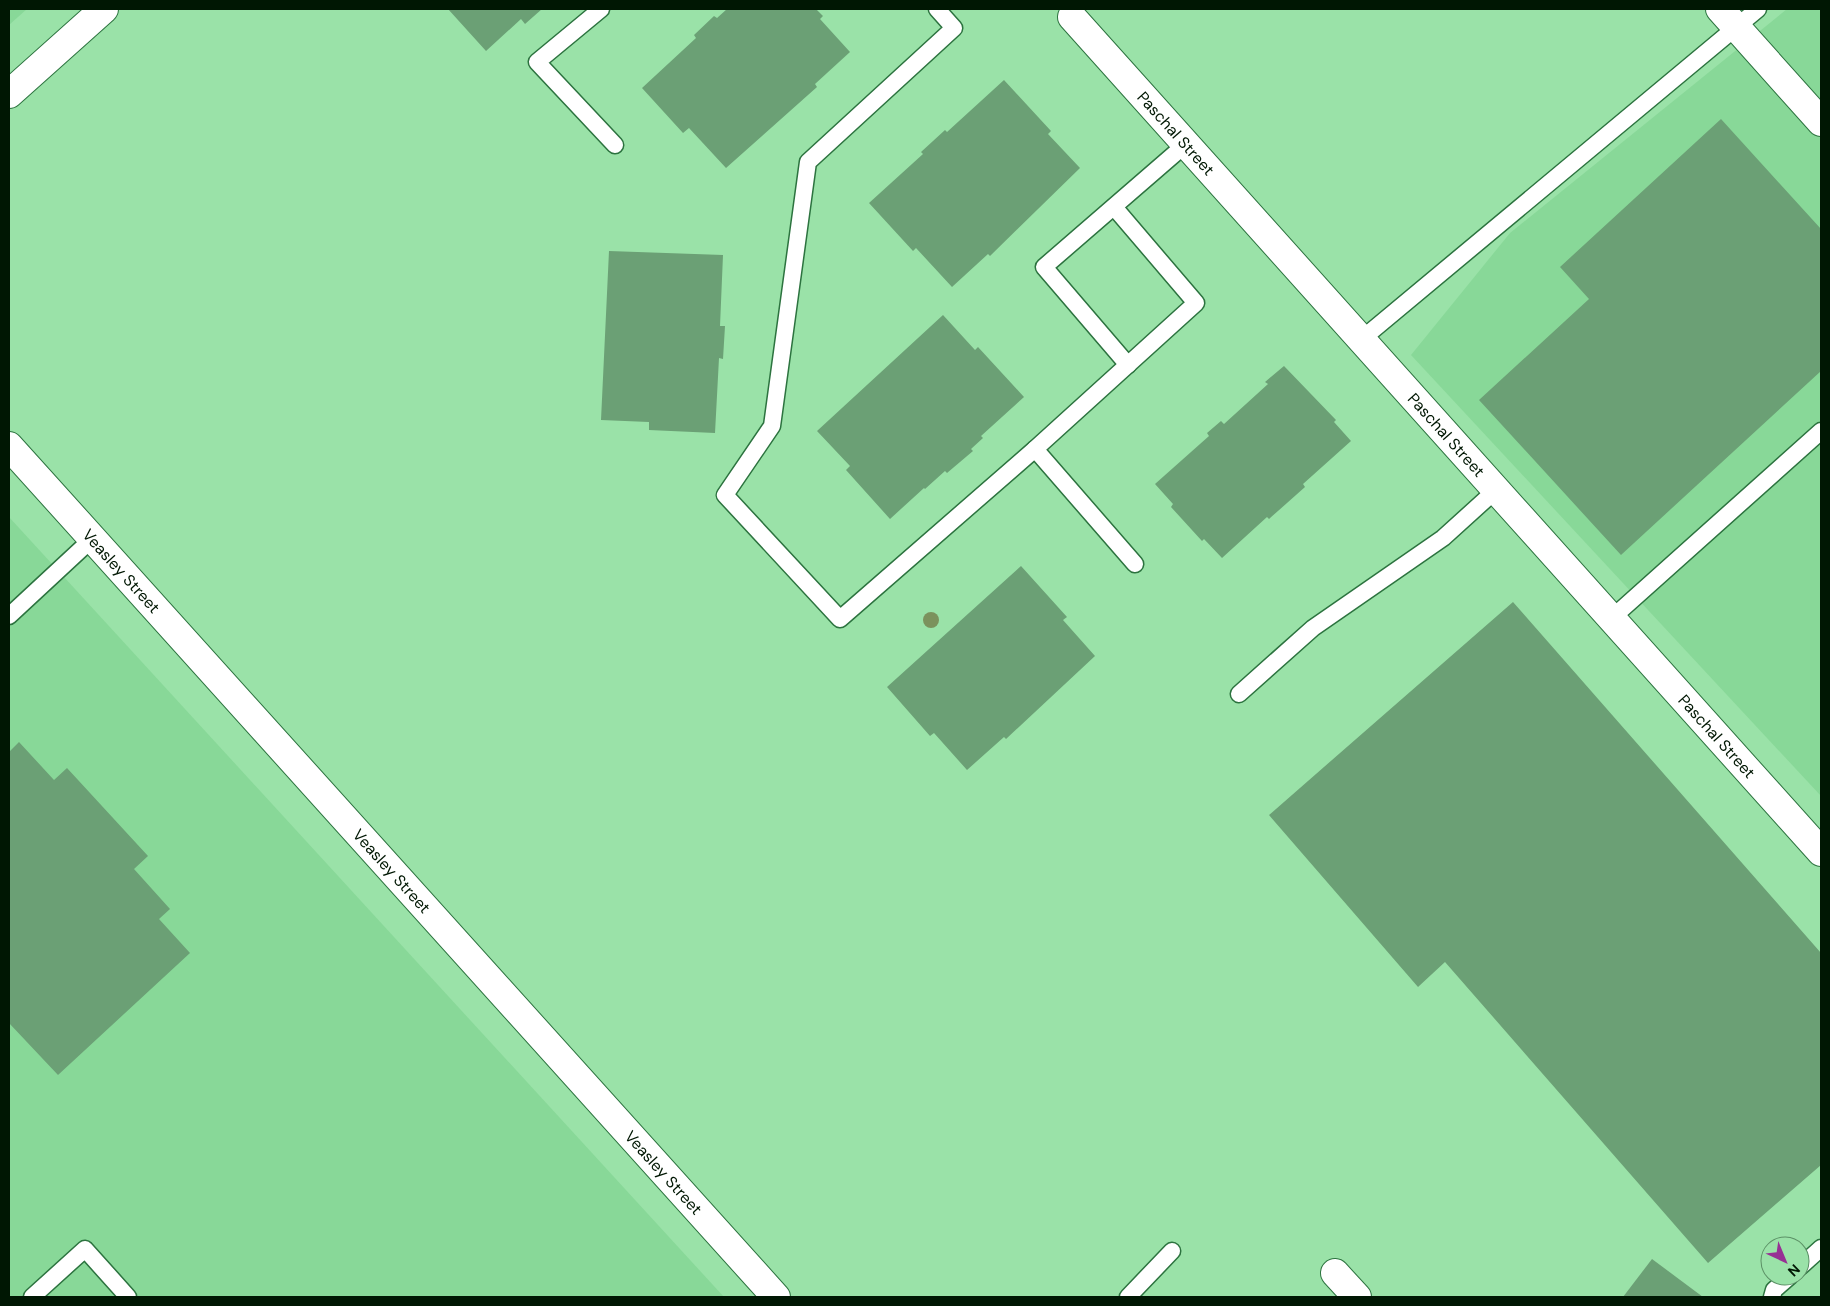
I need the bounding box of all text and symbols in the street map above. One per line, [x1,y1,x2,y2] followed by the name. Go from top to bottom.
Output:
[1133,87,1219,180] street label: Paschal Street
[1403,388,1490,481] street label: Paschal Street
[78,524,165,617] street label: Veasley Street
[1674,690,1760,783] street label: Paschal Street
[349,824,435,917] street label: Veasley Street
[620,1126,707,1219] street label: Veasley Street
[1760,1236,1810,1286] north arrow
[1784,1260,1804,1280] text: N

